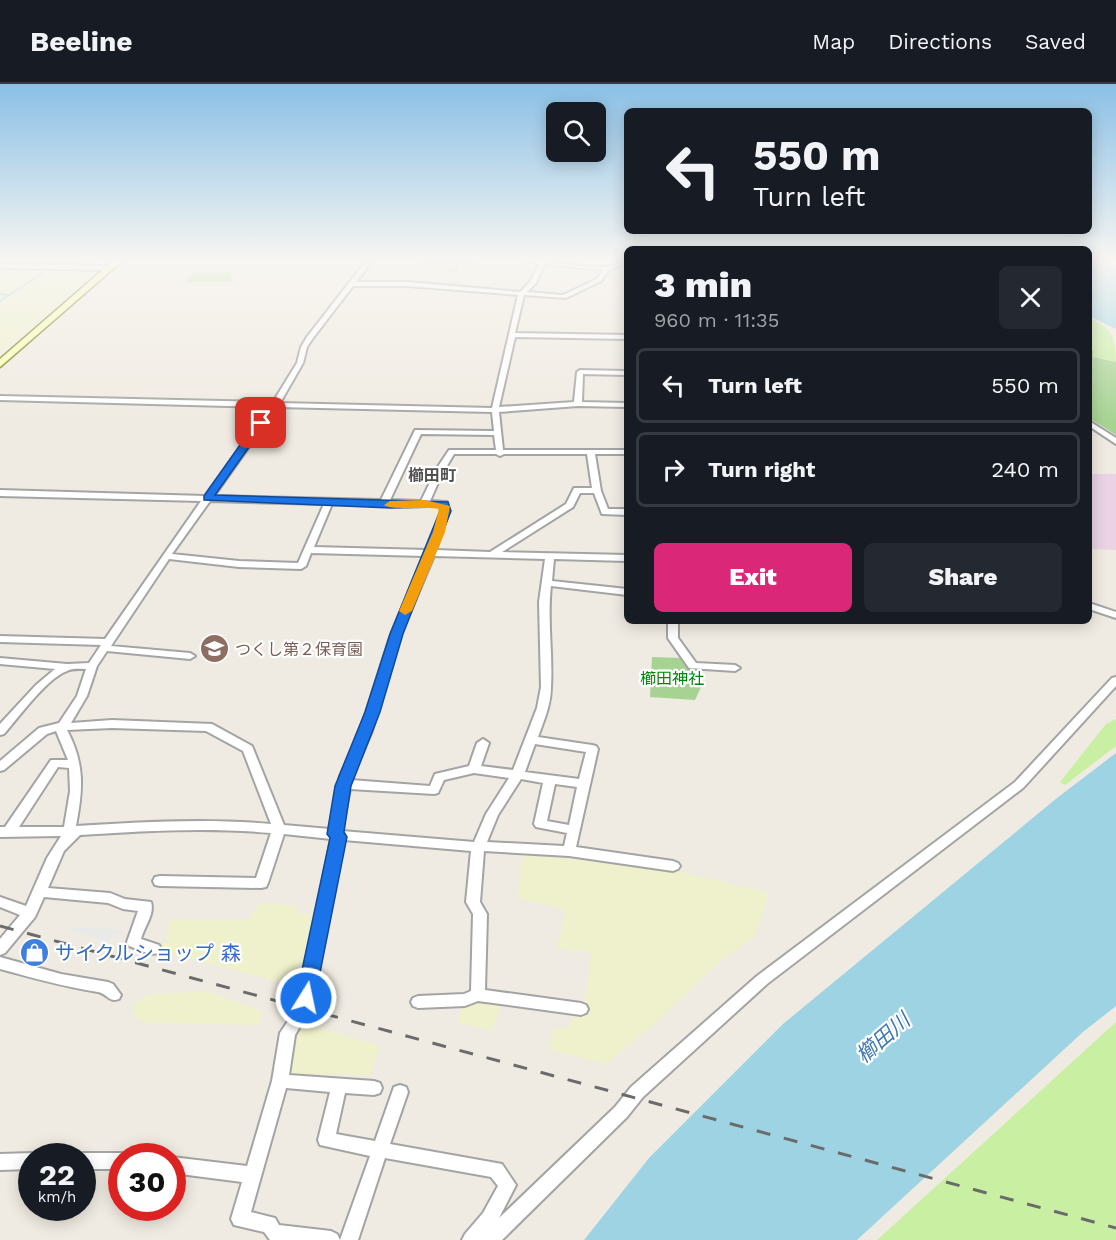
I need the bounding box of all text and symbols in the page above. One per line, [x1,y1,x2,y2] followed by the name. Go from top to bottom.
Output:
[30,25,132,58] text: Beeline
[812,29,855,54] text: Map
[888,29,992,54] text: Directions
[1025,29,1086,54] text: Saved
[546,102,606,162] map controls
[546,102,606,162] button: search
[753,131,881,180] text: 550 m
[654,132,732,210] icon: left
[753,181,865,213] text: Turn left
[654,264,752,306] text: 3 min
[999,266,1062,329] button: close
[654,308,779,332] text: 960 m · 11:35
[657,369,690,402] icon: left
[708,373,802,398] text: Turn left
[991,373,1059,398] text: 550 m
[235,397,286,448] pin
[244,406,277,439] icon: arrive
[657,453,690,486] icon: right
[708,457,815,482] text: Turn right
[991,457,1059,482] text: 240 m
[408,466,456,485] district label: 櫛田町
[654,543,852,612] button: Exit
[864,543,1062,612] button: Share
[198,633,230,665] school or university icon: つくし第２保育園
[235,640,363,659] place label: つくし第２保育園
[640,669,704,688] park label: 櫛田神社
[18,937,50,969] shop icon: サイクルショップ 森
[55,941,241,965] place label: サイクルショップ 森
[274,966,338,1030] position arrow
[851,1006,916,1068] water label: 櫛田川
[108,1143,186,1221] speed limit sign: 30
[39,1157,75,1192] text: 22
[38,1188,76,1206] text: km/h

